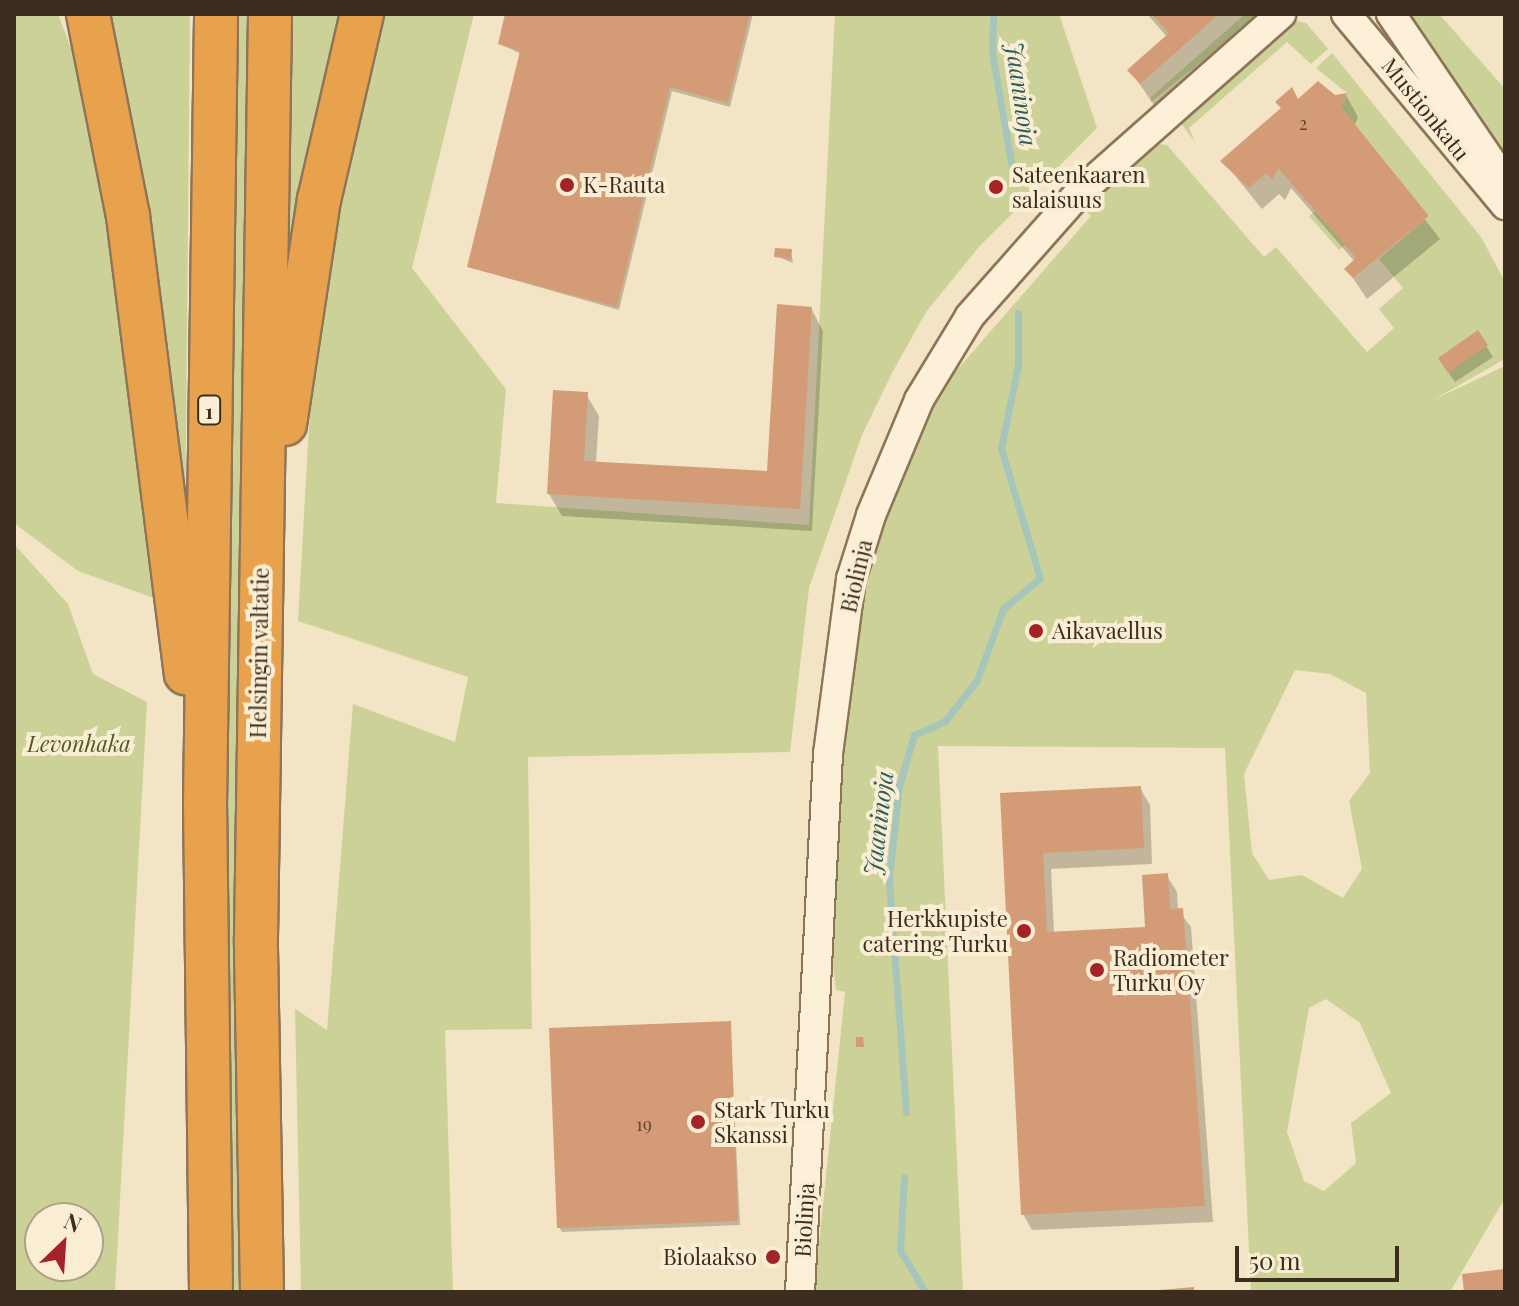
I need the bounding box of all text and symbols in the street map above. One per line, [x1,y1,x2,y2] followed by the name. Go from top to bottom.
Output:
[1000,40,1044,148] water label: Jaaninoja
[1377,52,1475,166] street label: Mustionkatu
[1299,112,1307,134] house number: 2
[1012,161,1145,212] place label: Sateenkaaren salaisuus
[583,172,665,198] place label: K-Rauta
[558,176,576,194] marker: K-Rauta
[987,178,1005,196] marker: Sateenkaaren salaisuus
[197,394,221,426] road number: 1
[835,537,877,615] street label: Biolinja
[244,567,274,739] street label: Helsingin valtatie
[1052,618,1163,644] place label: Aikavaellus
[1027,622,1045,640] marker: Aikavaellus
[27,731,131,757] park label: Levonhaka
[857,769,899,877] water label: Jaaninoja
[862,905,1008,956] place label: Herkkupiste catering Turku
[1015,922,1033,940] marker: Herkkupiste catering Turku
[1113,944,1229,996] place label: Radiometer Turku Oy
[1088,961,1106,979] marker: Radiometer Turku Oy
[714,1096,831,1148] place label: Stark Turku Skanssi
[636,1113,652,1135] house number: 19
[689,1113,707,1131] marker: Stark Turku Skanssi
[789,1182,819,1258] street label: Biolinja
[24,1202,104,1282] north arrow
[60,1205,87,1239] text: N
[1239,1230,1403,1280] scale bar
[663,1244,757,1270] place label: Biolaakso
[1249,1244,1301,1276] text: 50 m
[764,1248,782,1266] marker: Biolaakso

